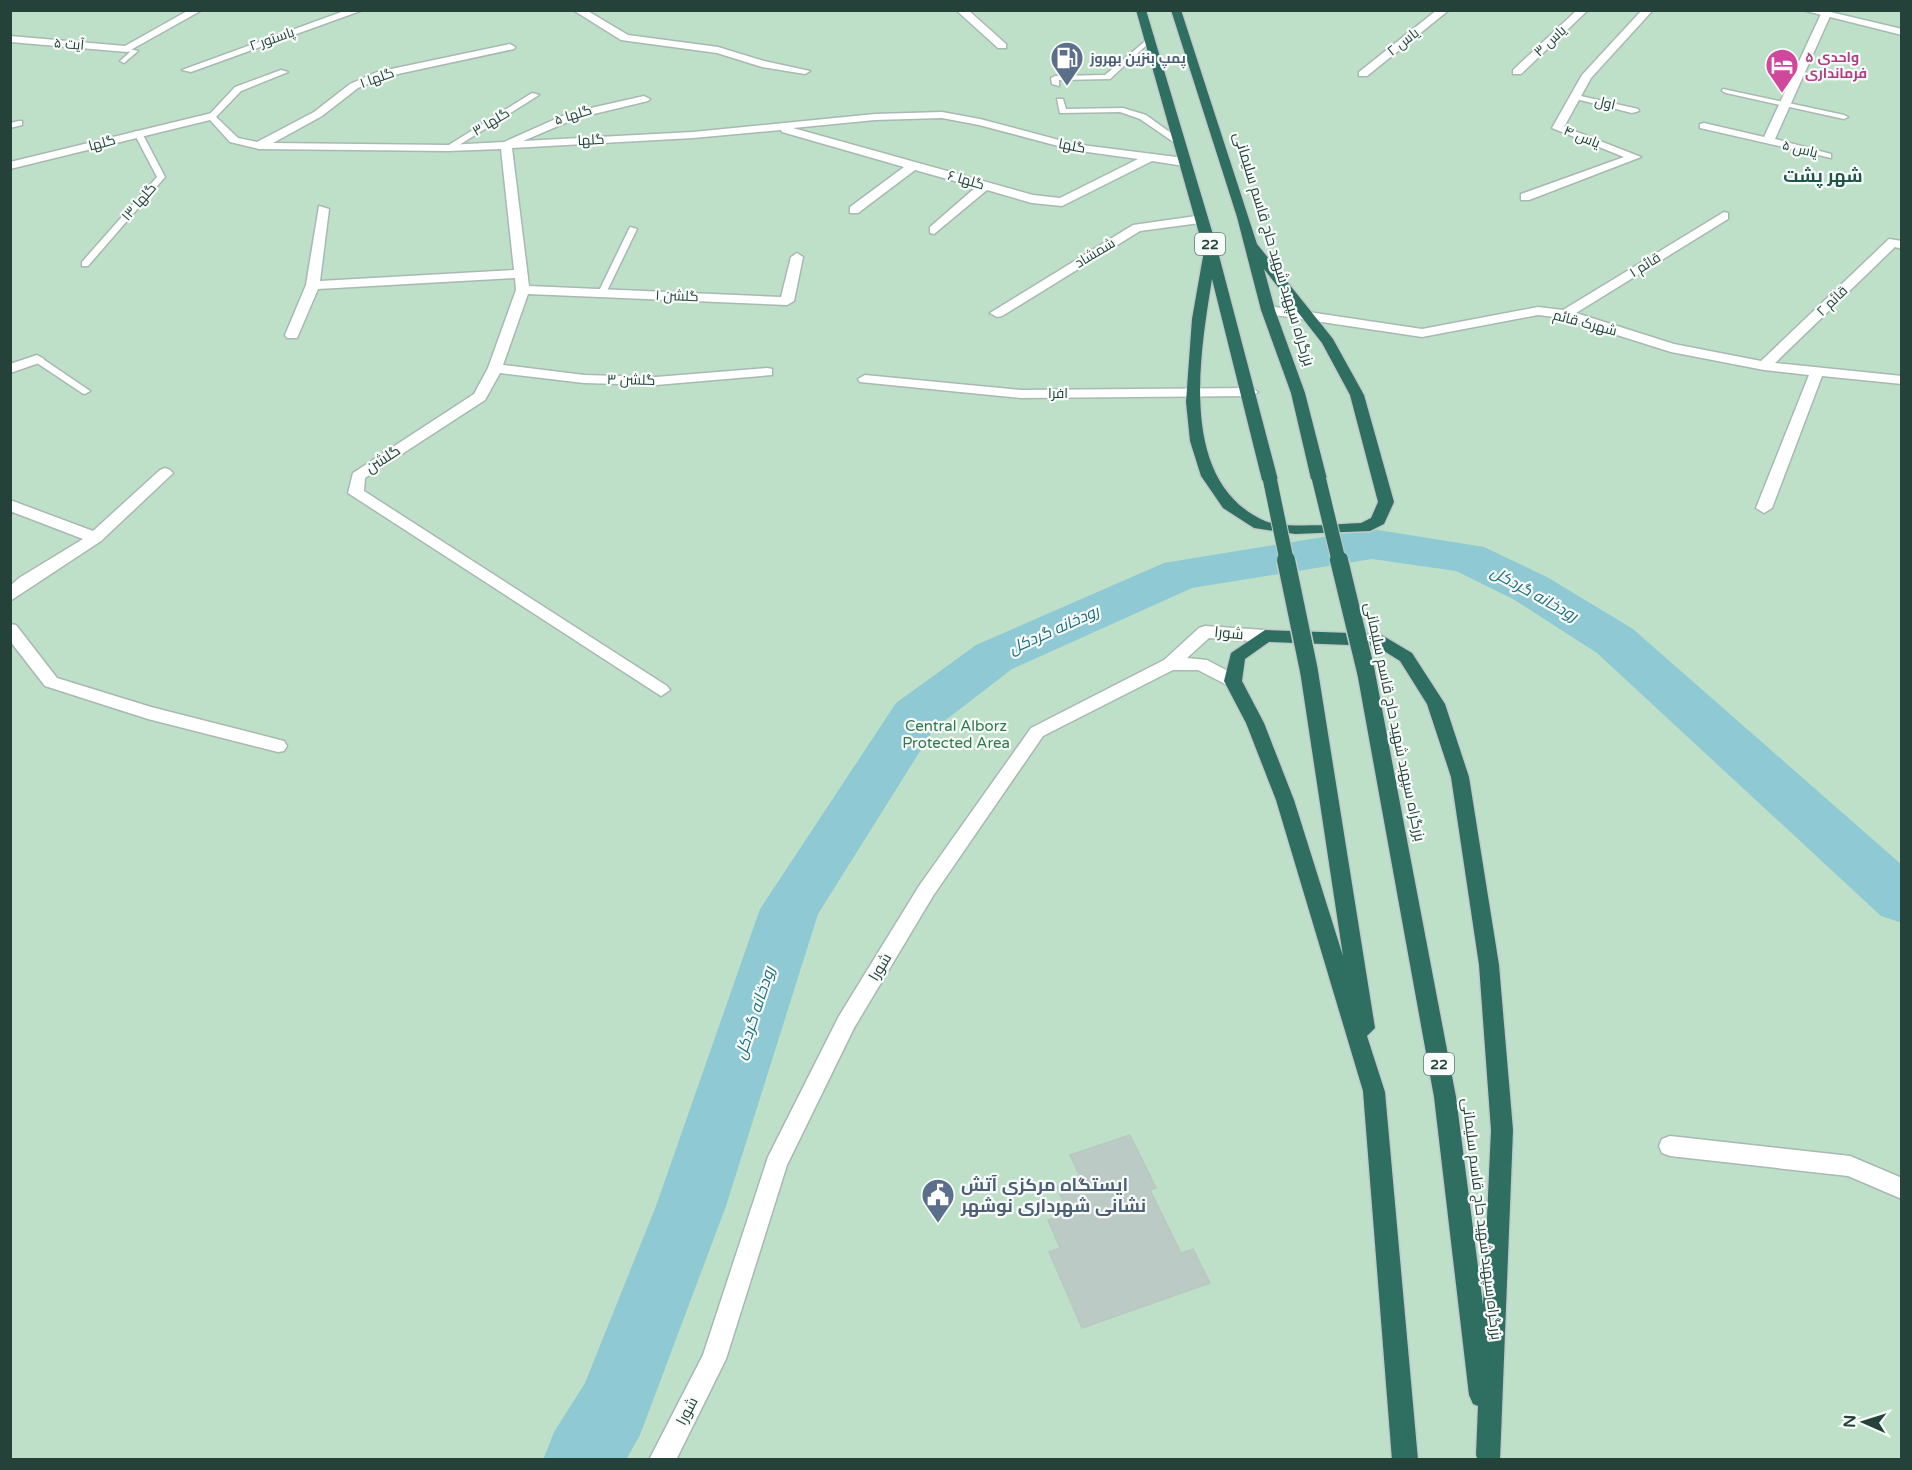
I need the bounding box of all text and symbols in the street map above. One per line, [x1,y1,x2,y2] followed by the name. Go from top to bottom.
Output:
[1530,22,1570,60] street label: یاس ۳
[247,23,297,56] street label: پاستور ۲
[1384,24,1423,60] street label: یاس ۲
[53,34,85,54] street label: آیت ۵
[1049,40,1085,87] fuel station icon: پمپ بنزین بهروز
[1764,47,1800,94] hotel icon: ۵ واحدی فرمانداری
[1805,49,1867,82] place label: ۵ واحدی فرمانداری
[1089,50,1186,69] place label: پمپ بنزین بهروز
[358,64,396,92] street label: گلها ۱
[1593,92,1617,114] street label: اول
[552,101,594,129] street label: گلها ۵
[469,104,513,140] street label: گلها ۳
[1561,122,1603,152] street label: یاس ۴
[1228,130,1318,369] street label: بزرگراه سپهبد شهید حاج قاسم سلیمانی
[87,131,117,155] street label: گلها
[577,131,605,149] street label: گلها
[1057,135,1087,157] street label: گلها
[1780,136,1820,162] street label: یاس ۵
[1783,165,1863,188] district label: شهر پشت
[946,167,986,193] street label: گلها ۶
[118,180,160,224] street label: گلها ۱۳
[1195,233,1225,255] road number: 22
[1072,234,1118,272] street label: شمشاد
[1626,249,1664,282] street label: قائم ۱
[1813,282,1852,321] street label: قائم ۲
[655,287,699,305] street label: گلشن ۱
[1551,306,1619,341] street label: شهرک قائم
[607,371,655,389] street label: گلشن ۳
[1048,385,1068,402] street label: افرا
[362,441,404,478] street label: گلشن
[1487,562,1583,627] water label: رودخانه گردکل
[1006,601,1104,659] water label: رودخانه گردکل
[1359,601,1429,844] street label: بزرگراه سپهبد شهید حاج قاسم سلیمانی
[1214,623,1244,643] street label: شورا
[902,717,1010,752] park label: Central Alborz Protected Area
[865,950,895,984] street label: شورا
[731,962,780,1062] water label: رودخانه گردکل
[1424,1053,1454,1075] road number: 22
[1456,1097,1506,1341] street label: بزرگراه سپهبد شهید حاج قاسم سلیمانی
[960,1174,1146,1217] place label: ایستگاه مرکزی آتش نشانی شهرداری نوشهر
[920,1177,956,1224] public building icon: ایستگاه مرکزی آتش نشانی شهرداری نوشهر
[1834,1392,1894,1452] north arrow
[672,1394,702,1428] street label: شورا
[1840,1414,1860,1428] text: N

